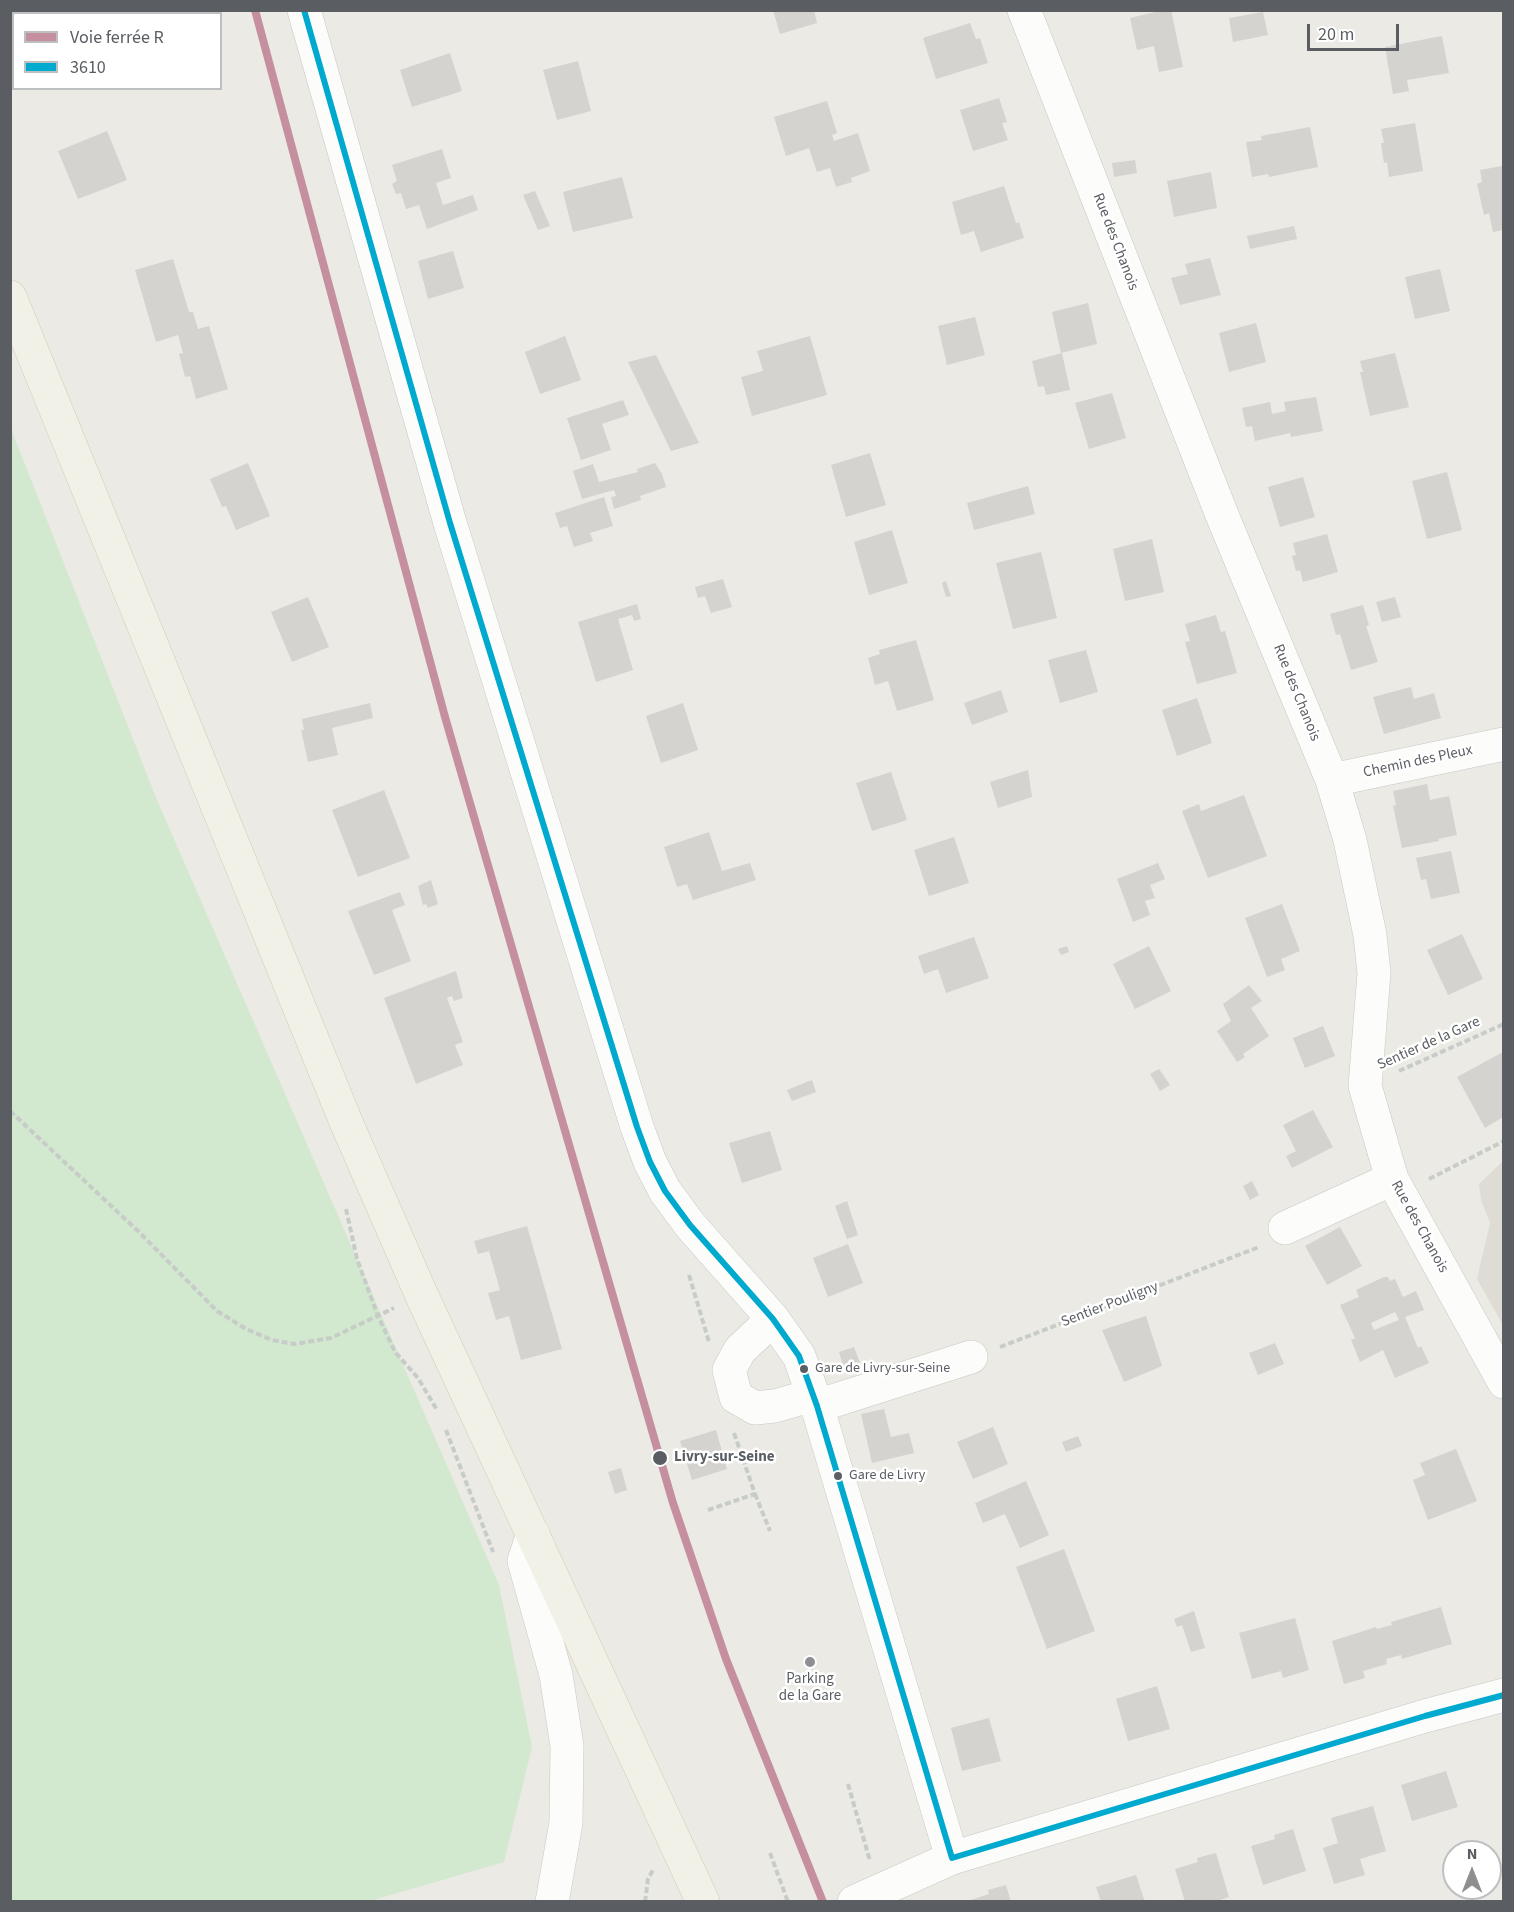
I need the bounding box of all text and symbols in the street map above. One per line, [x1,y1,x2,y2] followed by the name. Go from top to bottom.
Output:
[12,12,222,90] legend
[1310,12,1402,50] scale bar
[1318,22,1354,47] text: 20 m
[70,25,164,50] text: Voie ferrée R
[70,55,106,80] text: 3610
[1088,191,1142,293] street label: Rue des Chanois
[1268,642,1324,744] street label: Rue des Chanois
[1362,742,1474,782] street label: Chemin des Pleux
[1375,1013,1483,1075] street label: Sentier de la Gare
[1386,1178,1452,1276] street label: Rue des Chanois
[1059,1278,1161,1332] street label: Sentier Pouligny
[815,1361,950,1377] place label: Gare de Livry-sur-Seine
[798,1363,810,1375] marker: Gare de Livry-sur-Seine
[651,1449,669,1467] marker: Livry-sur-Seine
[674,1449,775,1467] place label: Livry-sur-Seine
[849,1468,925,1484] place label: Gare de Livry
[832,1470,844,1482] marker: Gare de Livry
[803,1655,817,1669] marker: Parking de la Gare
[779,1671,841,1706] place label: Parking de la Gare
[1442,1840,1502,1900] north arrow
[1467,1843,1477,1865] text: N

